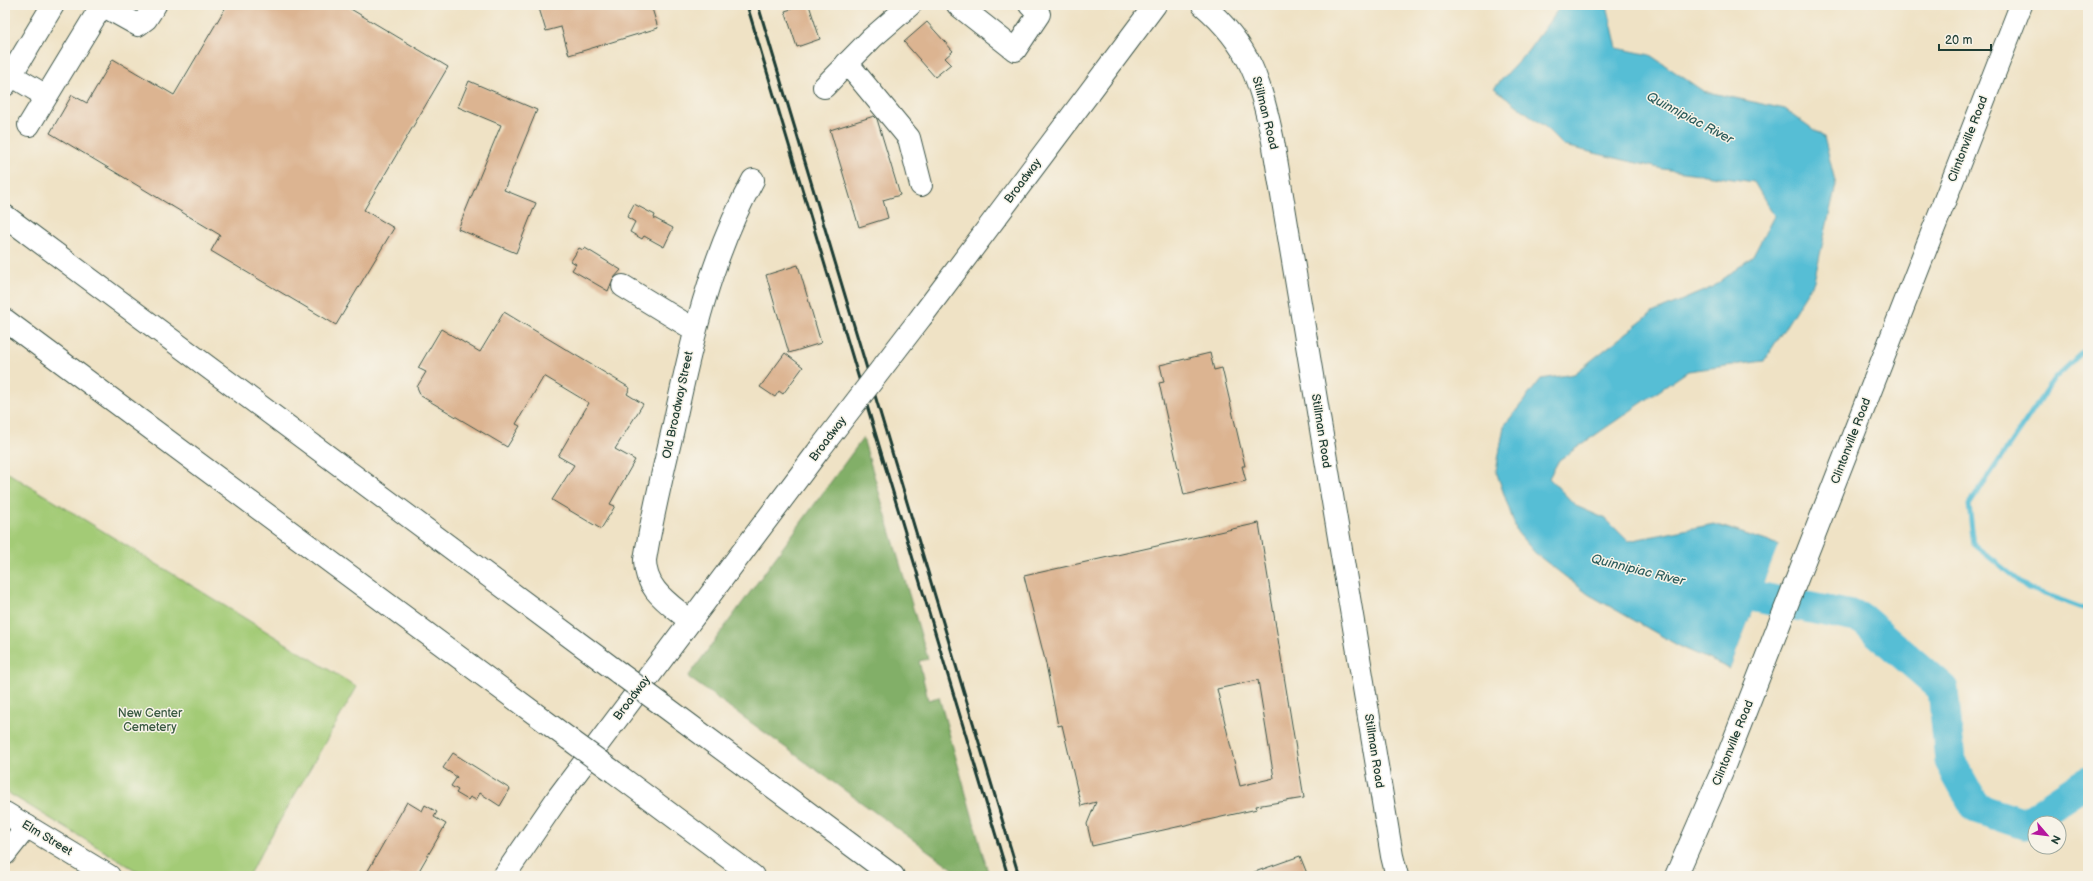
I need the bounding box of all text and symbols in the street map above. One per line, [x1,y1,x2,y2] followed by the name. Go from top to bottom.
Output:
[1939,26,1991,52] scale bar
[1945,33,1972,48] text: 20 m
[1249,75,1281,151] street label: Stillman Road
[1644,88,1737,148] water label: Quinnipiac River
[1945,94,1991,184] street label: Clintonville Road
[1001,155,1045,206] street label: Broadway
[659,350,697,460] street label: Old Broadway Street
[1308,393,1334,469] street label: Stillman Road
[1828,396,1874,486] street label: Clintonville Road
[806,413,850,464] street label: Broadway
[1590,551,1688,590] water label: Quinnipiac River
[610,672,654,723] street label: Broadway
[1709,698,1757,788] street label: Clintonville Road
[118,706,183,735] park label: New Center Cemetery
[1361,713,1387,789] street label: Stillman Road
[2027,815,2067,855] north arrow
[19,817,75,859] street label: Elm Street
[2048,833,2063,846] text: N

